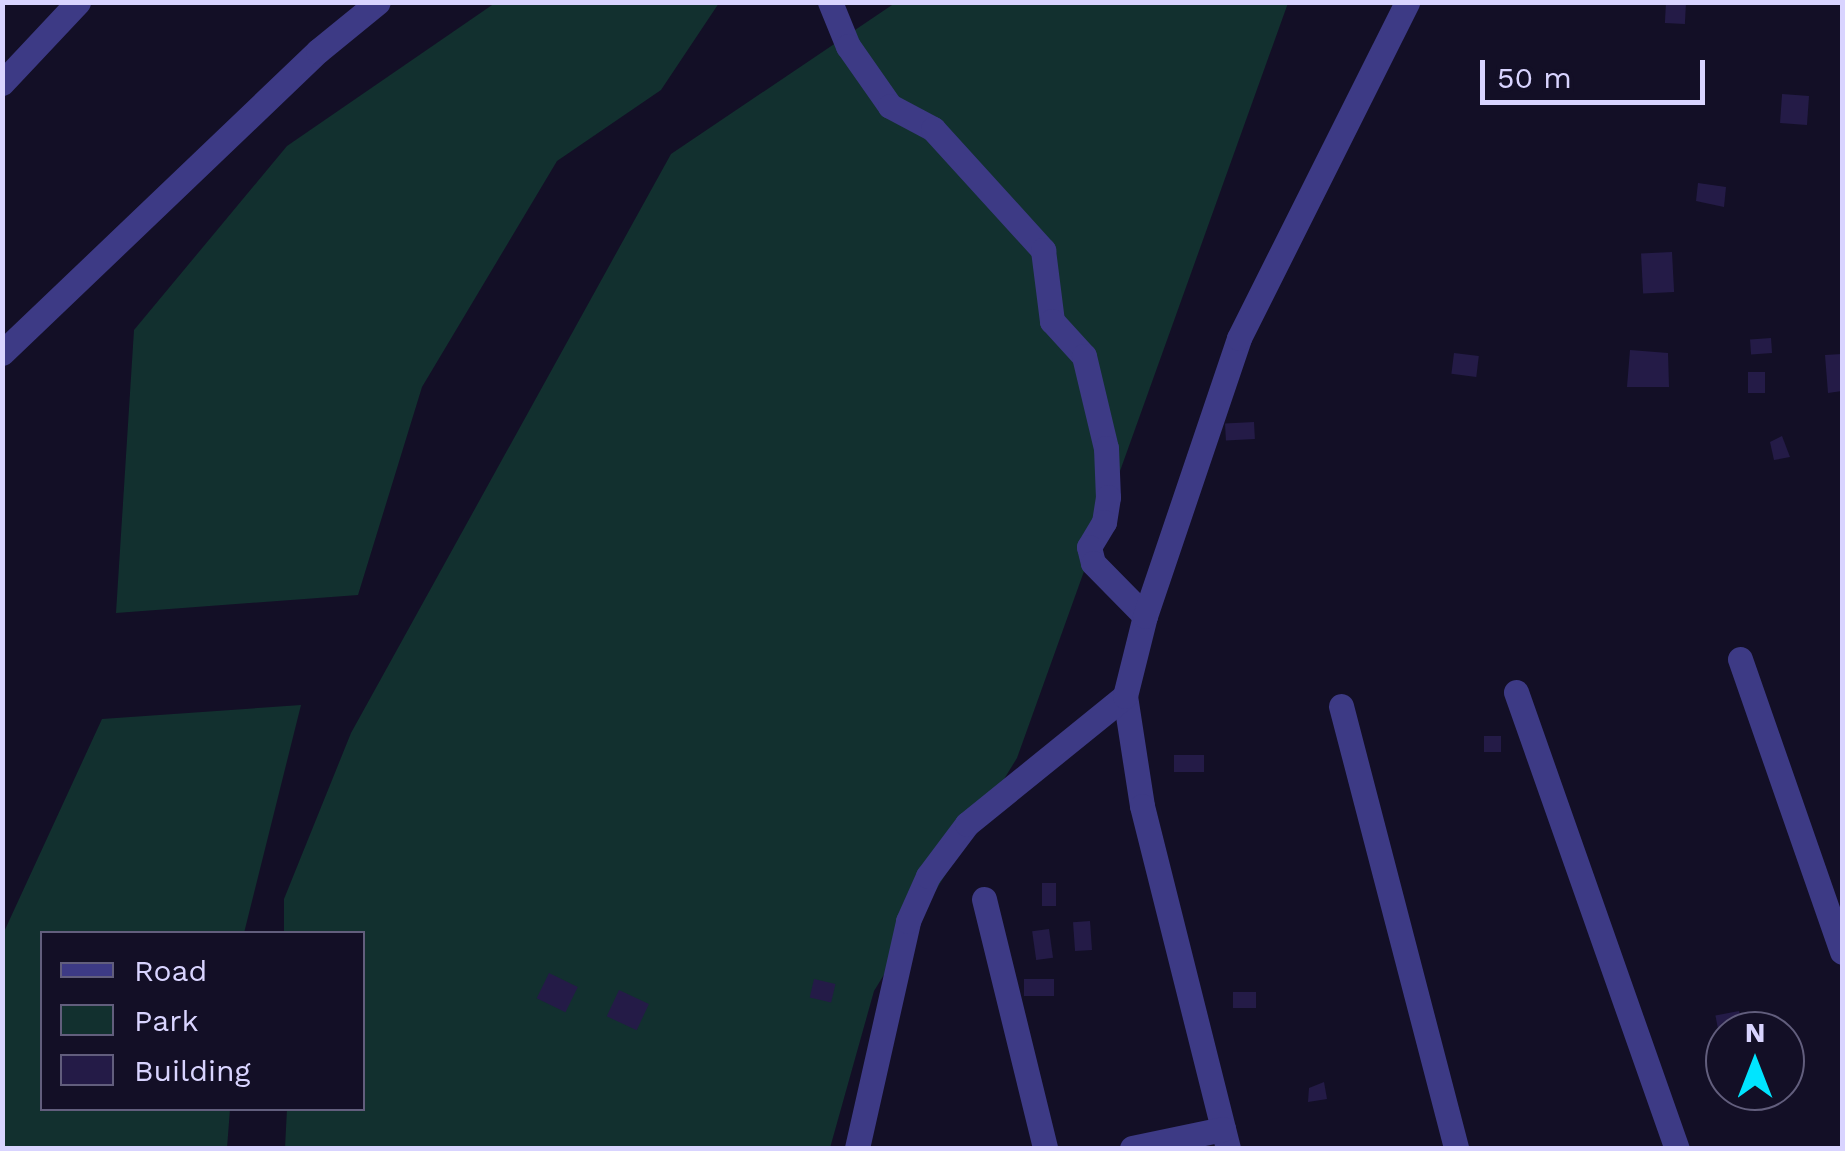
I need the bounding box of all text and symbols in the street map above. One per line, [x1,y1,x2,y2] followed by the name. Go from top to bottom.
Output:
[1485,40,1710,102] scale bar
[1497,60,1572,95] text: 50 m
[40,931,365,1111] legend
[134,953,207,988] text: Road
[134,1003,199,1038] text: Park
[1705,1011,1805,1111] north arrow
[1745,1016,1765,1049] text: N
[134,1053,251,1088] text: Building

